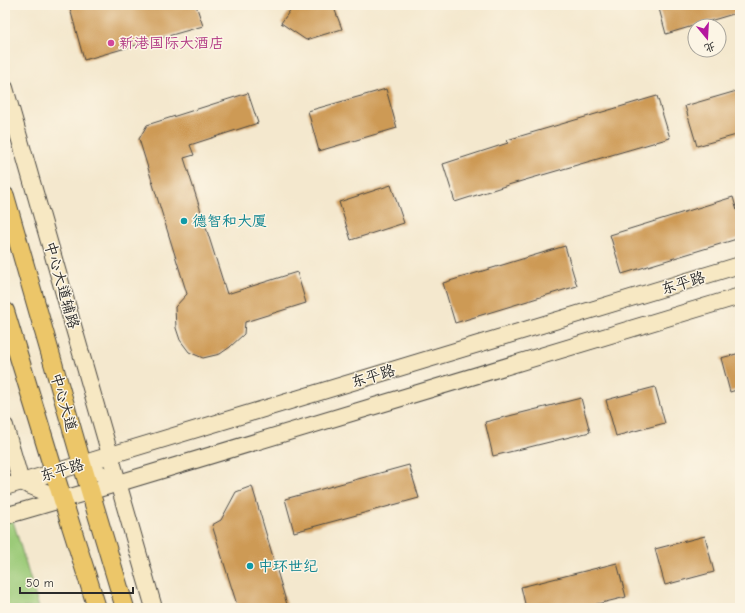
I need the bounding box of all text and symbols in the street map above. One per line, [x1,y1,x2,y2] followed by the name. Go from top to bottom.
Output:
[687,18,727,58] north arrow
[119,34,224,52] place label: 新港国际大酒店
[106,38,116,48] marker: 新港国际大酒店
[703,39,717,55] text: 北
[192,212,267,230] place label: 德智和大厦
[179,216,189,226] marker: 德智和大厦
[41,239,83,331] street label: 中心大道辅路
[659,268,707,298] street label: 东平路
[349,361,397,391] street label: 东平路
[47,371,81,433] street label: 中心大道
[38,455,86,485] street label: 东平路
[258,557,318,575] place label: 中环世纪
[245,561,255,571] marker: 中环世纪
[20,569,133,595] scale bar
[26,576,54,590] text: 50 m

